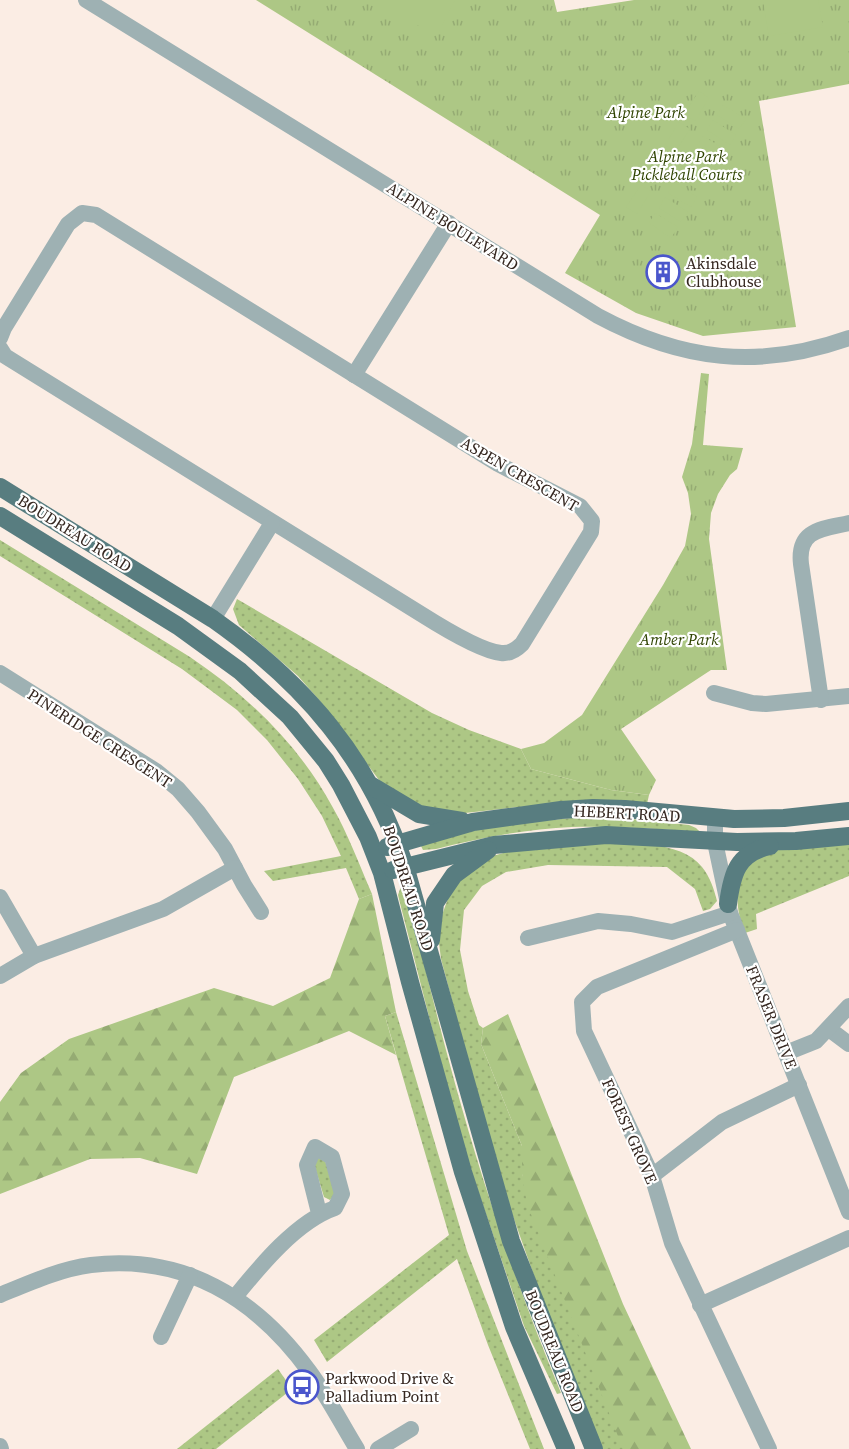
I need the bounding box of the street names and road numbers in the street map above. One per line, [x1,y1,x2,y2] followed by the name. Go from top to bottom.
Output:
[383,176,523,276] street label: ALPINE BOULEVARD
[457,431,583,517] street label: ASPEN CRESCENT
[14,489,136,577] street label: BOUDREAU ROAD
[24,683,177,793] street label: PINERIDGE CRESCENT
[573,799,681,827] street label: HEBERT ROAD
[378,822,440,954] street label: BOUDREAU ROAD
[741,962,803,1072] street label: FRASER DRIVE
[597,1075,663,1187] street label: FOREST GROVE
[520,1286,590,1416] street label: BOUDREAU ROAD

